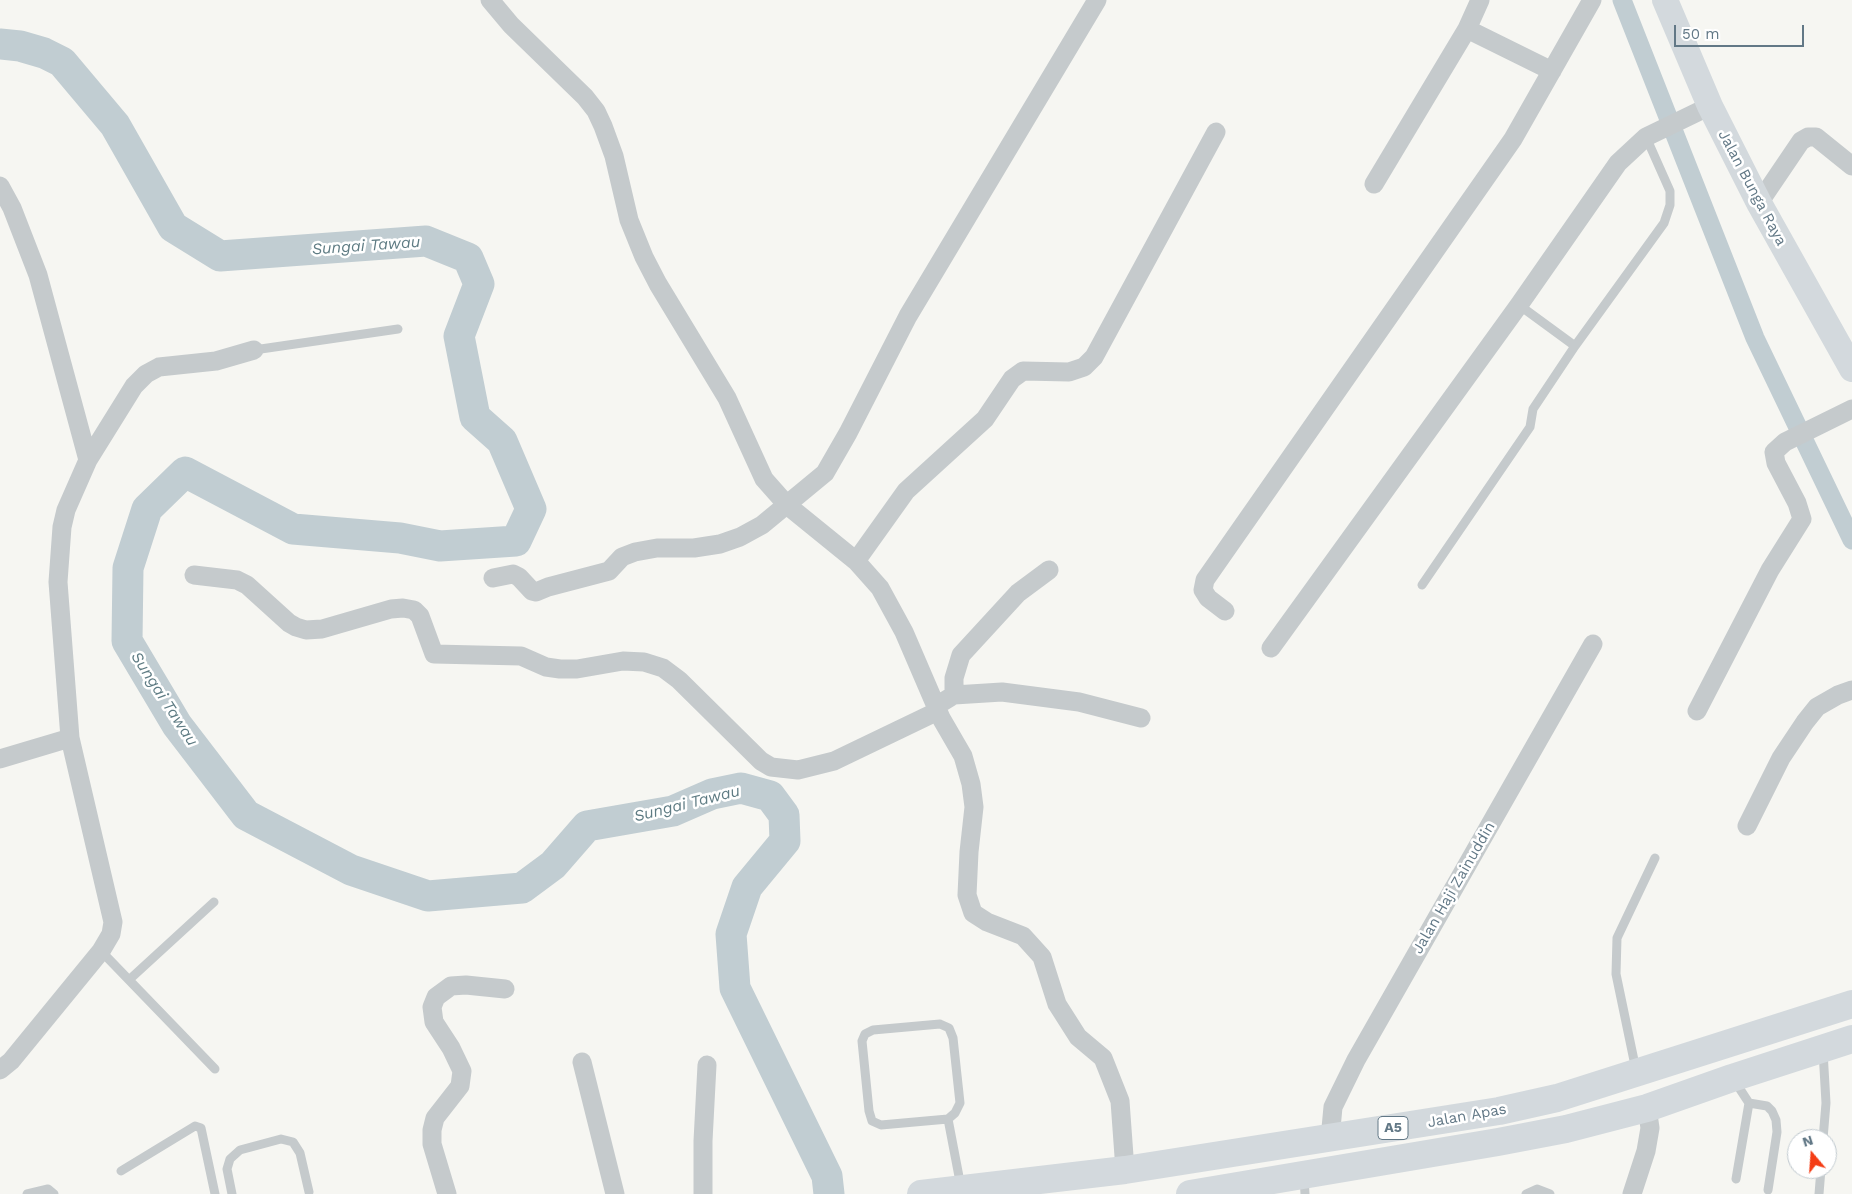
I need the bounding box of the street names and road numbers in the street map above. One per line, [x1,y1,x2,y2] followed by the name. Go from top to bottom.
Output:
[1714,127,1790,249] street label: Jalan Bunga Raya
[1409,819,1499,957] street label: Jalan Haji Zainuddin
[1426,1100,1508,1132] street label: Jalan Apas
[1378,1116,1408,1140] road number: A5

